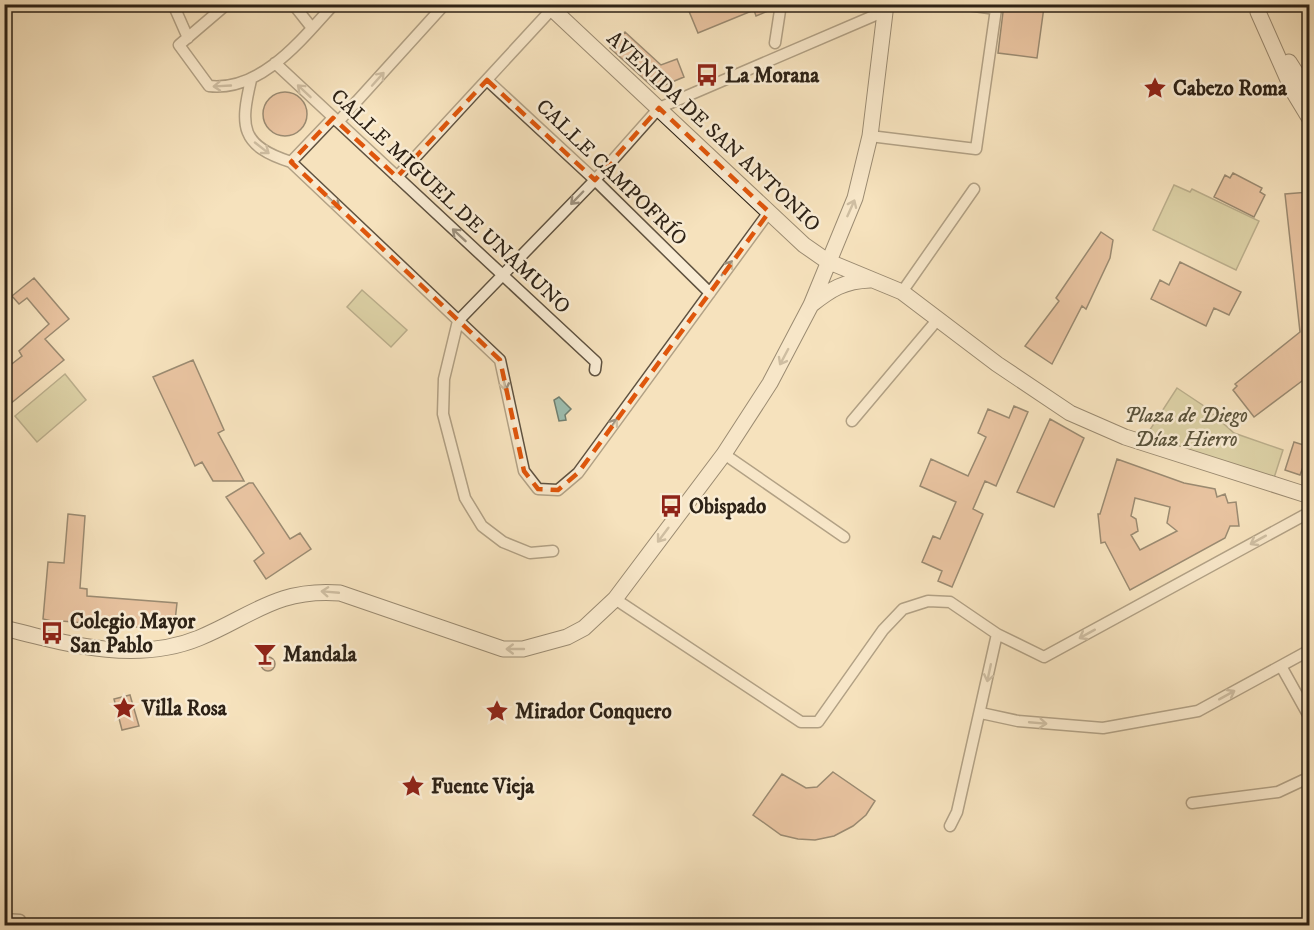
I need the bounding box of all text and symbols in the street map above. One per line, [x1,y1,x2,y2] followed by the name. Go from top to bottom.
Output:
[601,26,826,238] street label: AVENIDA DE SAN ANTONIO
[694,62,720,88] bus stop icon: La Morana
[725,63,820,89] place label: La Morana
[370,72,384,87] one-way arrow
[1142,75,1168,101] place icon: Cabezo Roma
[1173,76,1288,102] place label: Cabezo Roma
[213,80,233,91] one-way arrow
[297,84,312,98] one-way arrow
[325,84,576,320] street label: CALLE MIGUEL DE UNAMUNO
[530,92,694,252] street label: CALLE CAMPOFRÍO
[254,141,270,154] one-way arrow
[570,190,585,205] one-way arrow
[326,195,341,210] one-way arrow
[845,199,857,217] one-way arrow
[452,228,467,242] one-way arrow
[721,261,734,277] one-way arrow
[778,347,789,365] one-way arrow
[499,372,511,391] one-way arrow
[1124,403,1248,453] park label: Plaza de Diego Díaz Hierro
[606,418,619,434] one-way arrow
[658,493,684,519] bus stop icon: Obispado
[689,494,766,520] place label: Obispado
[657,527,670,543] one-way arrow
[1250,534,1267,546] one-way arrow
[320,586,340,597] one-way arrow
[70,609,196,659] place label: Colegio Mayor San Pablo
[39,620,65,646] bus stop icon: Colegio Mayor San Pablo
[1079,628,1096,640] one-way arrow
[252,641,278,667] bar icon: Mandala
[283,642,358,668] place label: Mandala
[506,643,526,655] one-way arrow
[983,663,994,682] one-way arrow
[1218,689,1236,700] one-way arrow
[111,695,137,721] place icon: Villa Rosa
[141,696,228,722] place label: Villa Rosa
[484,698,510,724] place icon: Mirador Conquero
[515,699,672,725] place label: Mirador Conquero
[1028,718,1048,729] one-way arrow
[400,773,426,799] place icon: Fuente Vieja
[431,774,535,801] place label: Fuente Vieja

